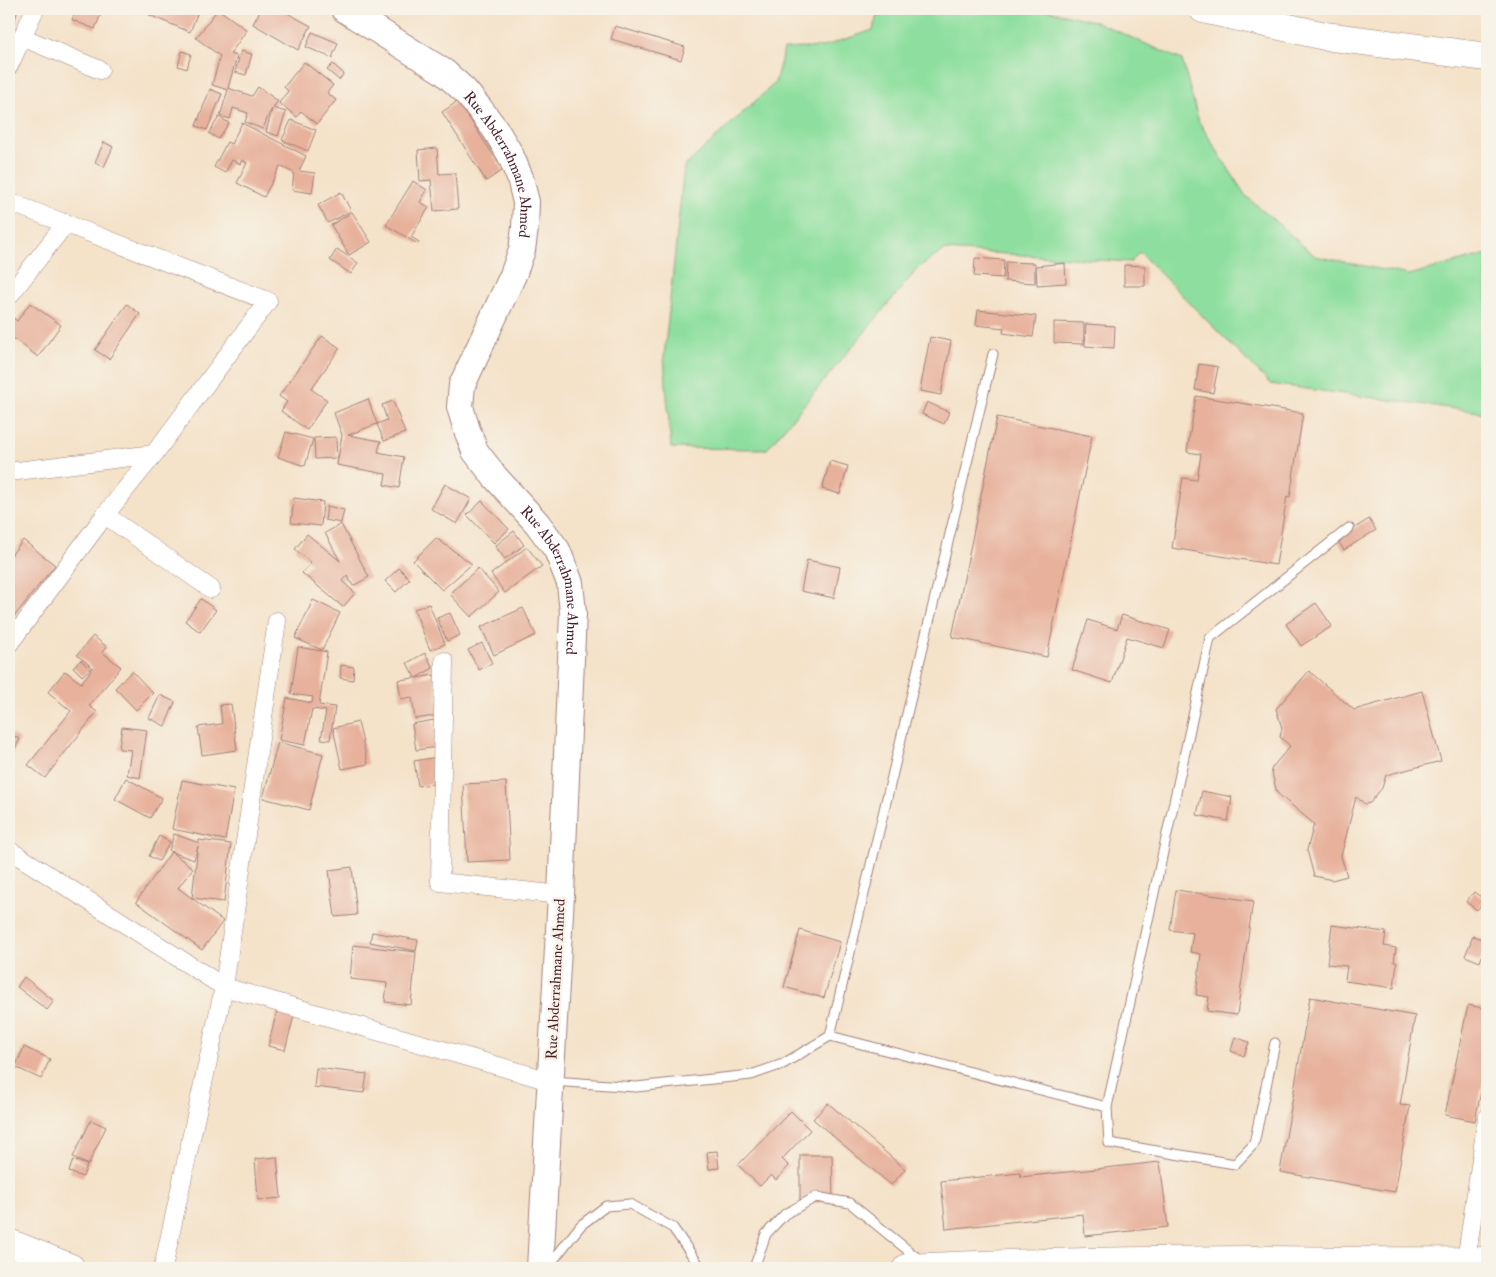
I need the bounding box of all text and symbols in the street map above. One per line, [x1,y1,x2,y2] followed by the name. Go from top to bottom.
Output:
[459,87,536,240] street label: Rue Abderrahmane Ahmed
[516,502,583,656] street label: Rue Abderrahmane Ahmed
[542,897,570,1060] street label: Rue Abderrahmane Ahmed

